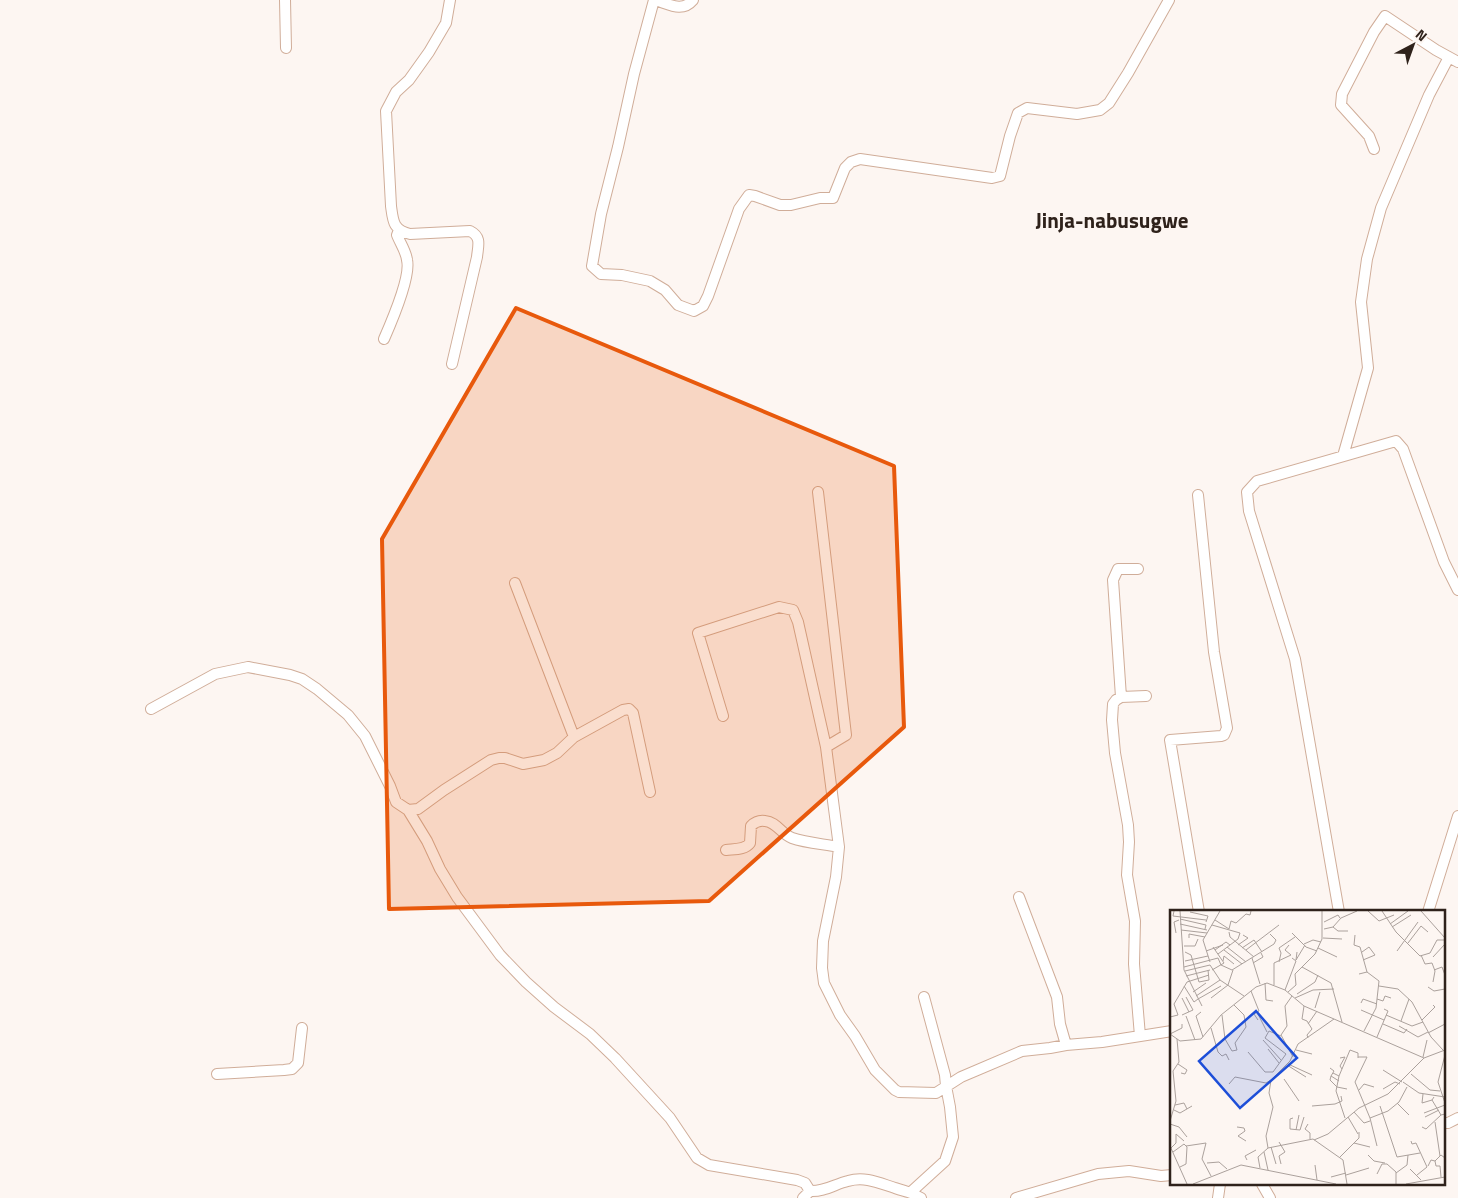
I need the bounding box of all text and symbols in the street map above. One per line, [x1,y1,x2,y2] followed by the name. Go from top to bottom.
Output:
[1388,20,1438,70] north arrow
[1411,24,1432,46] text: N
[1035,204,1189,236] district label: Jinja-nabusugwe
[1170,910,1446,1186] inset map

